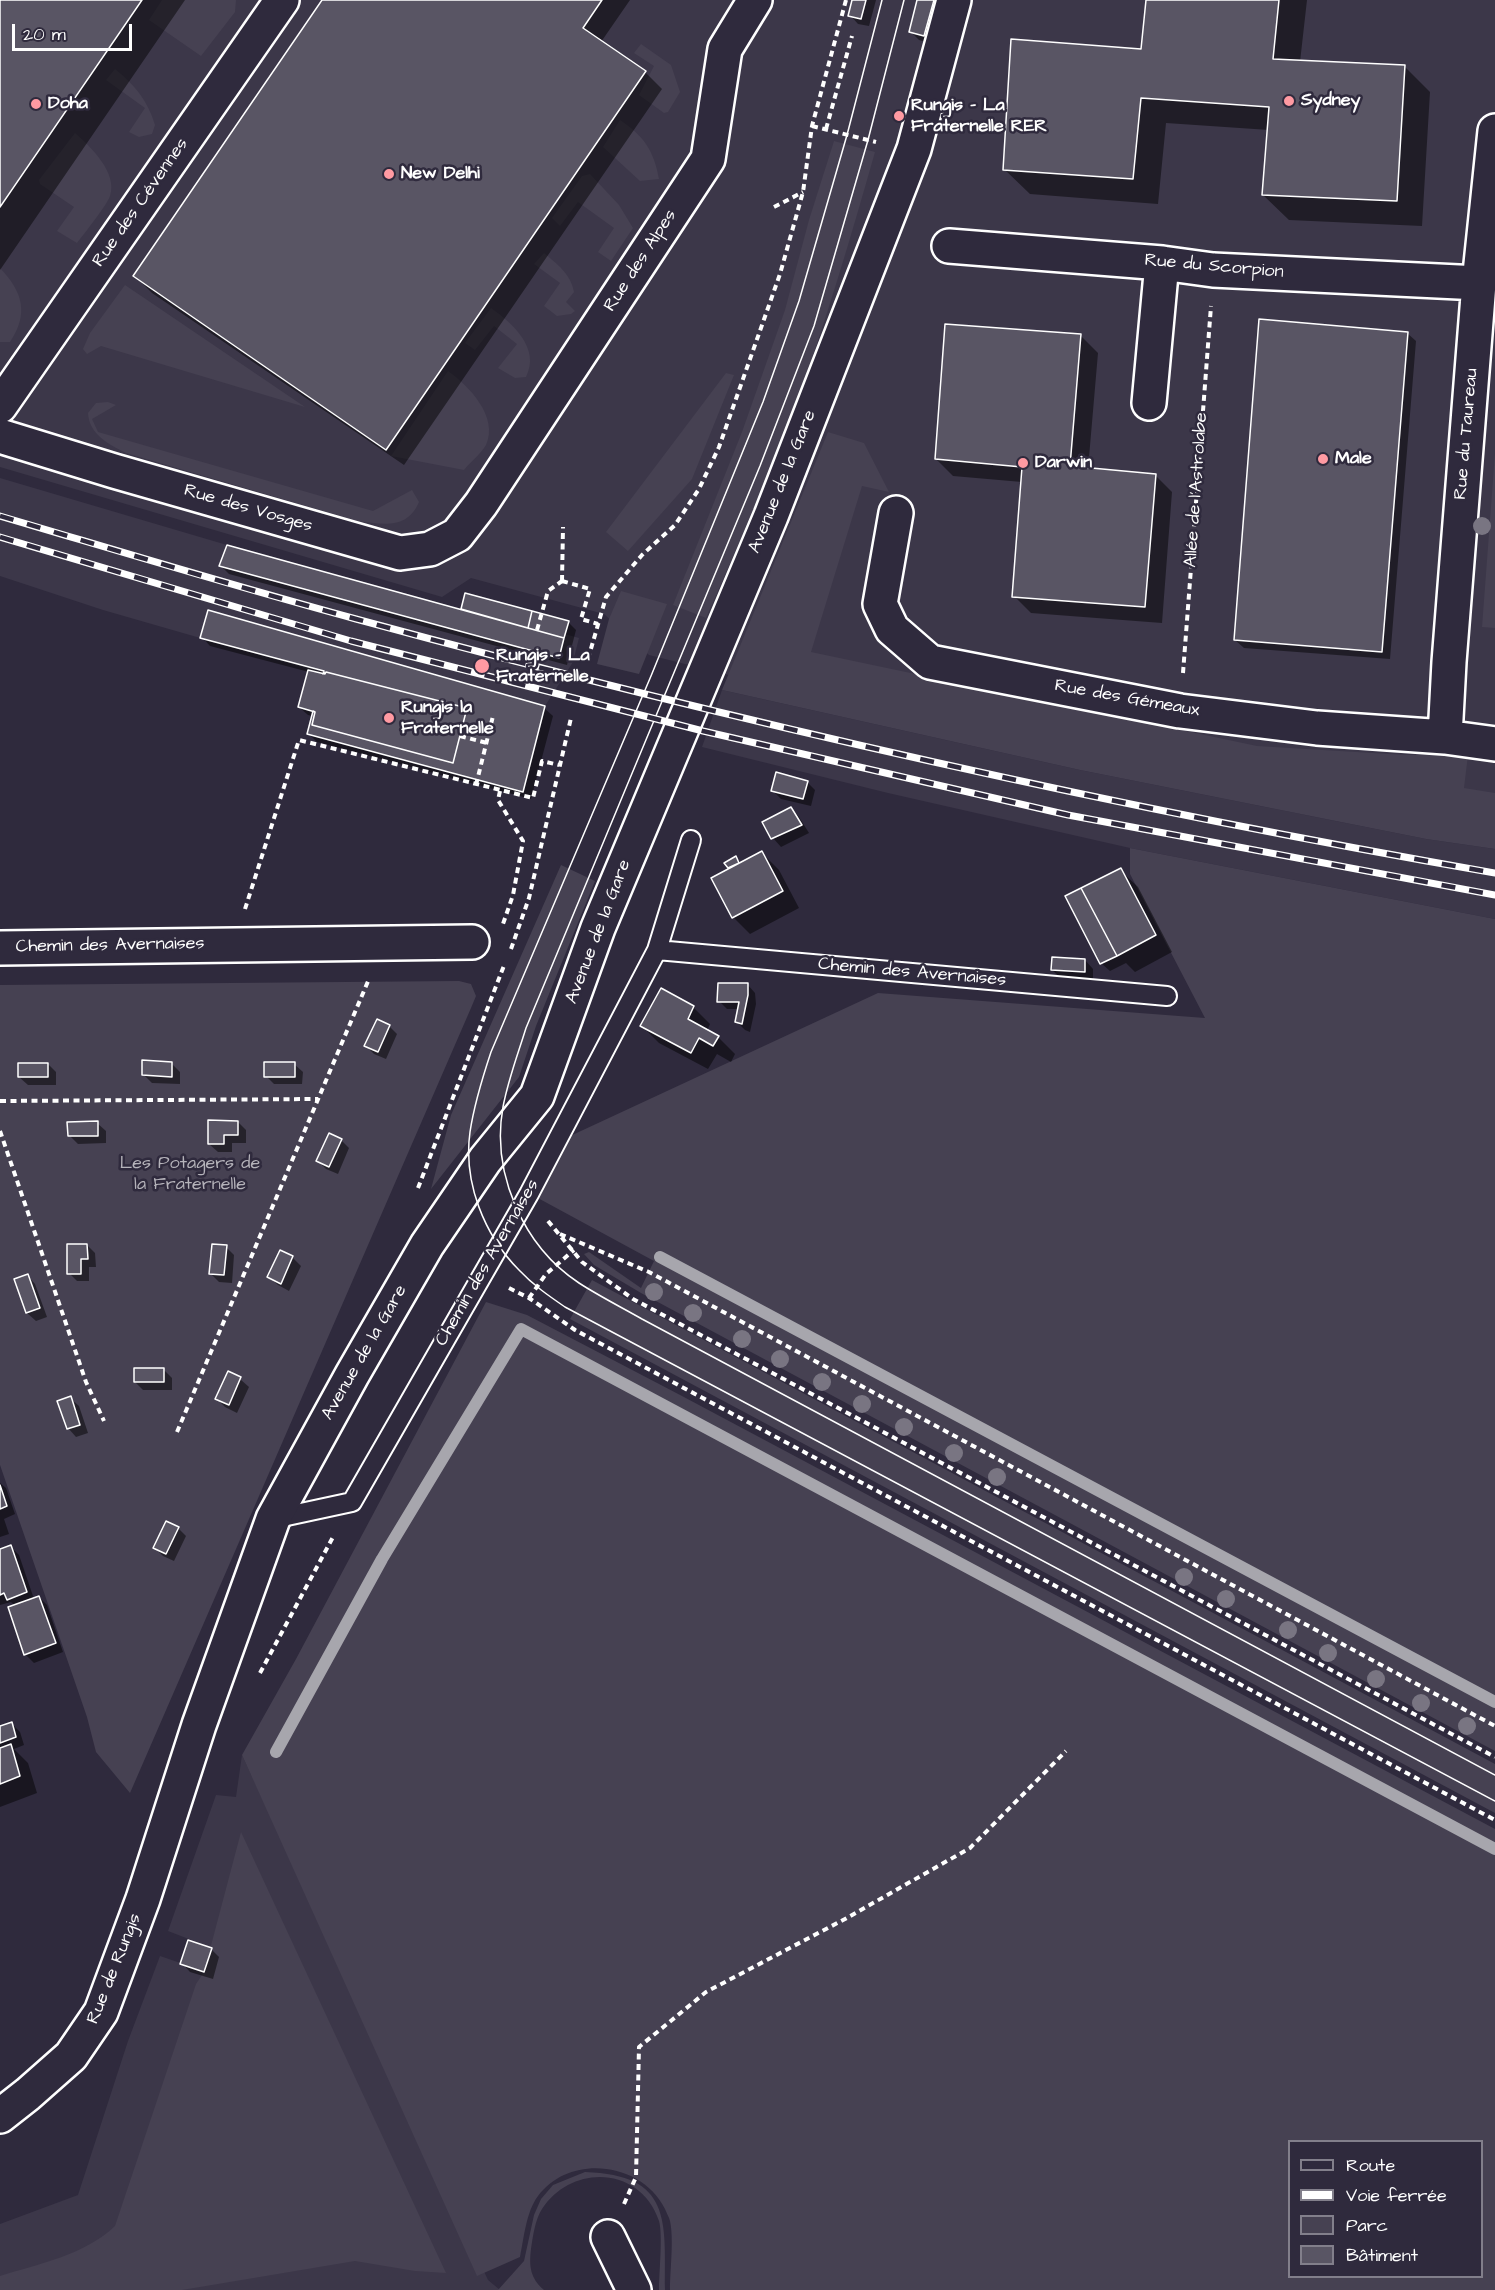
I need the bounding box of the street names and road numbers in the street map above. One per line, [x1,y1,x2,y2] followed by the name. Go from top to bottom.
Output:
[88,134,194,272] street label: Rue des Cévennes
[600,206,682,316] street label: Rue des Alpes
[1144,250,1284,284] street label: Rue du Scorpion
[1450,367,1484,501] street label: Rue du Taureau
[744,407,822,557] street label: Avenue de la Gare
[1181,412,1213,568] street label: Allée de l'Astrolabe
[181,480,315,538] street label: Rue des Vosges
[1053,676,1201,722] street label: Rue des Gémeaux
[562,857,636,1007] street label: Avenue de la Gare
[15,934,205,958] street label: Chemin des Avernaises
[817,954,1007,992] street label: Chemin des Avernaises
[431,1176,545,1350] street label: Chemin des Avernaises
[318,1282,412,1424] street label: Avenue de la Gare
[83,1911,147,2027] street label: Rue de Rungis

